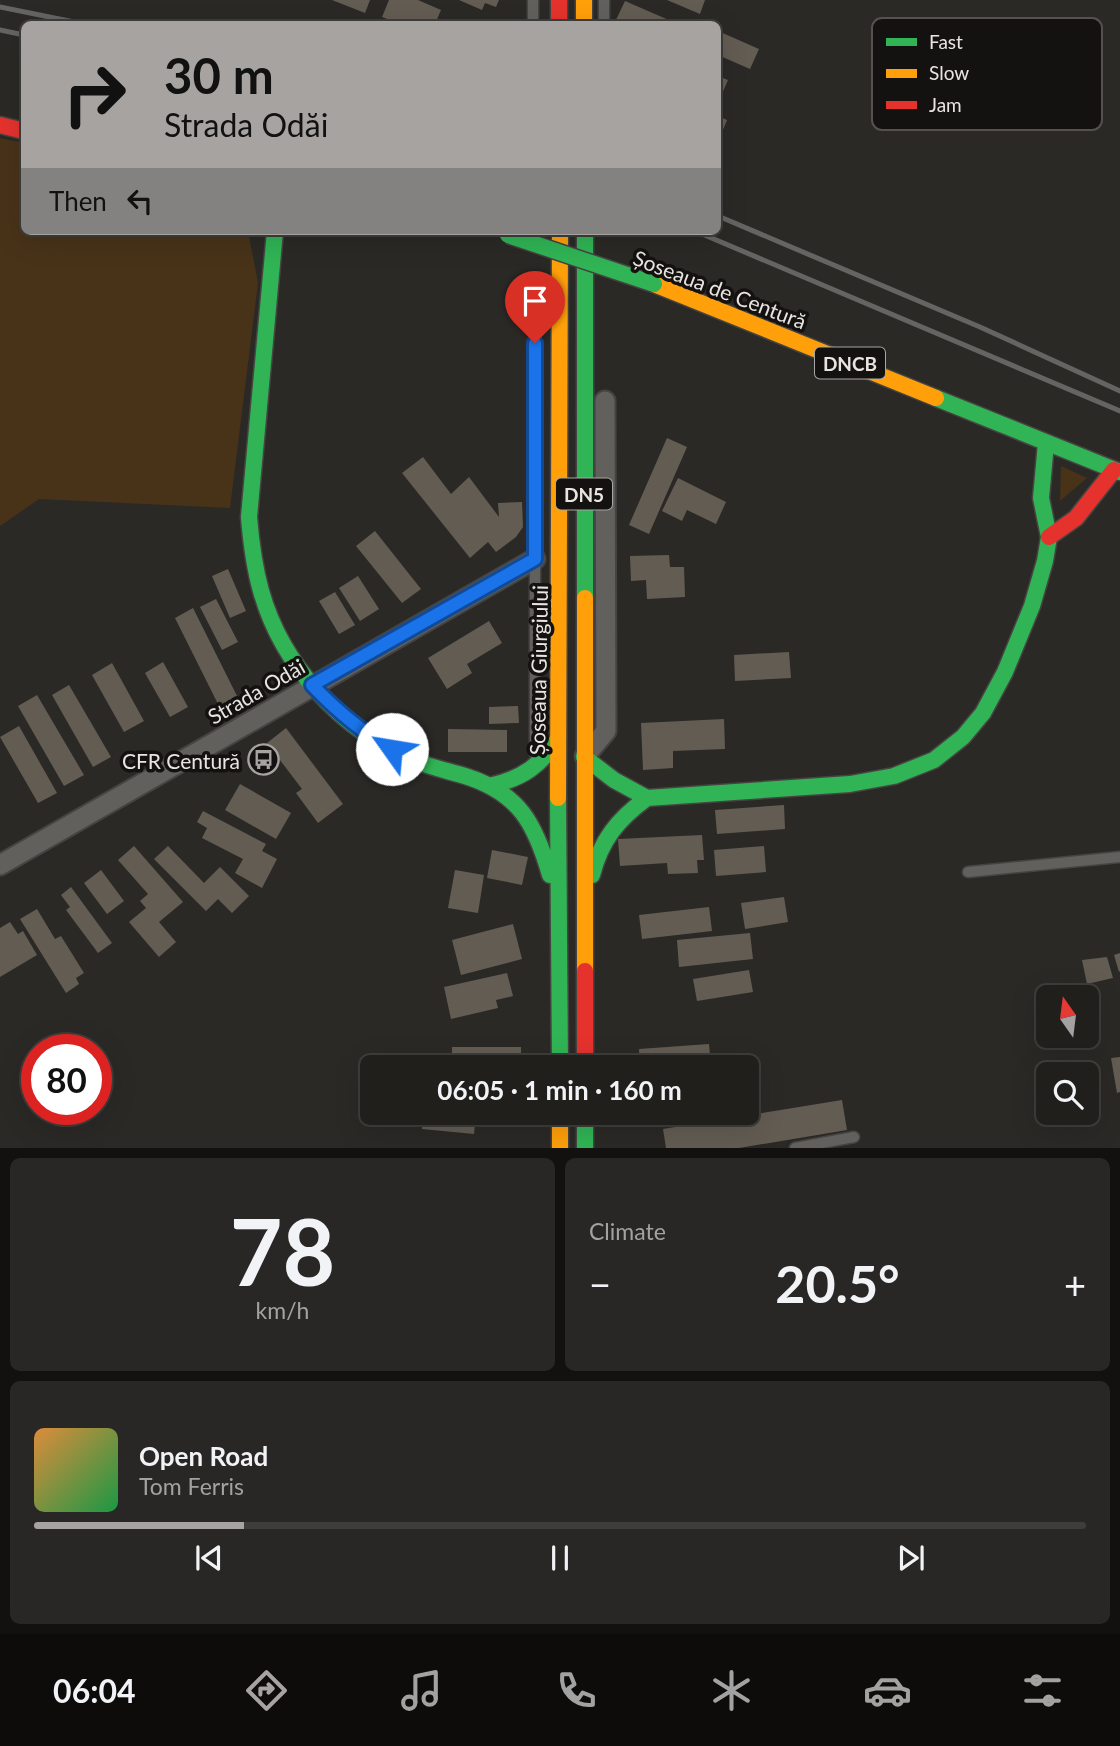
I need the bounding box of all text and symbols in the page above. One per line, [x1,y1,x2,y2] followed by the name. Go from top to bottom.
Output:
[872,18,1102,130] legend
[929,30,963,53] text: Fast
[164,46,274,104] text: 30 m
[49,49,140,140] icon: right
[929,61,969,84] text: Slow
[929,93,962,116] text: Jam
[164,105,328,144] text: Strada Odăi
[121,182,159,220] icon: left
[49,185,107,217] text: Then
[630,244,810,334] street label: Șoseaua de Centură
[505,271,565,343] pin
[516,282,554,320] icon: arrive
[815,348,885,378] road number: DNCB
[556,478,612,509] road number: DN5
[524,585,552,755] street label: Șoseaua Giurgiului
[203,653,309,729] street label: Strada Odăi
[355,712,429,786] position arrow
[246,743,280,777] bus stop icon: CFR Centură
[122,748,240,773] place label: CFR Centură
[1036,985,1099,1048] north arrow
[1036,985,1099,1125] map controls
[21,1034,112,1125] speed limit sign: 80
[1036,1062,1099,1125] button: search
[437,1074,682,1106] text: 06:05 · 1 min · 160 m
[230,1196,335,1305] text: 78
[589,1217,666,1245] text: Climate
[775,1252,900,1314] text: 20.5°
[589,1261,611,1307] text: −
[1064,1261,1086,1307] text: +
[256,1296,309,1324] text: km/h
[139,1440,268,1472] text: Open Road
[139,1472,244,1500] text: Tom Ferris
[190,1539,228,1577] icon: previous
[541,1539,579,1577] icon: pause
[892,1539,930,1577] icon: next
[242,1666,291,1715] icon: directions
[397,1666,446,1715] icon: music
[552,1666,601,1715] icon: phone
[707,1666,756,1715] icon: climate
[863,1666,912,1715] icon: car
[1018,1666,1067,1715] icon: filters
[53,1671,136,1710] text: 06:04

